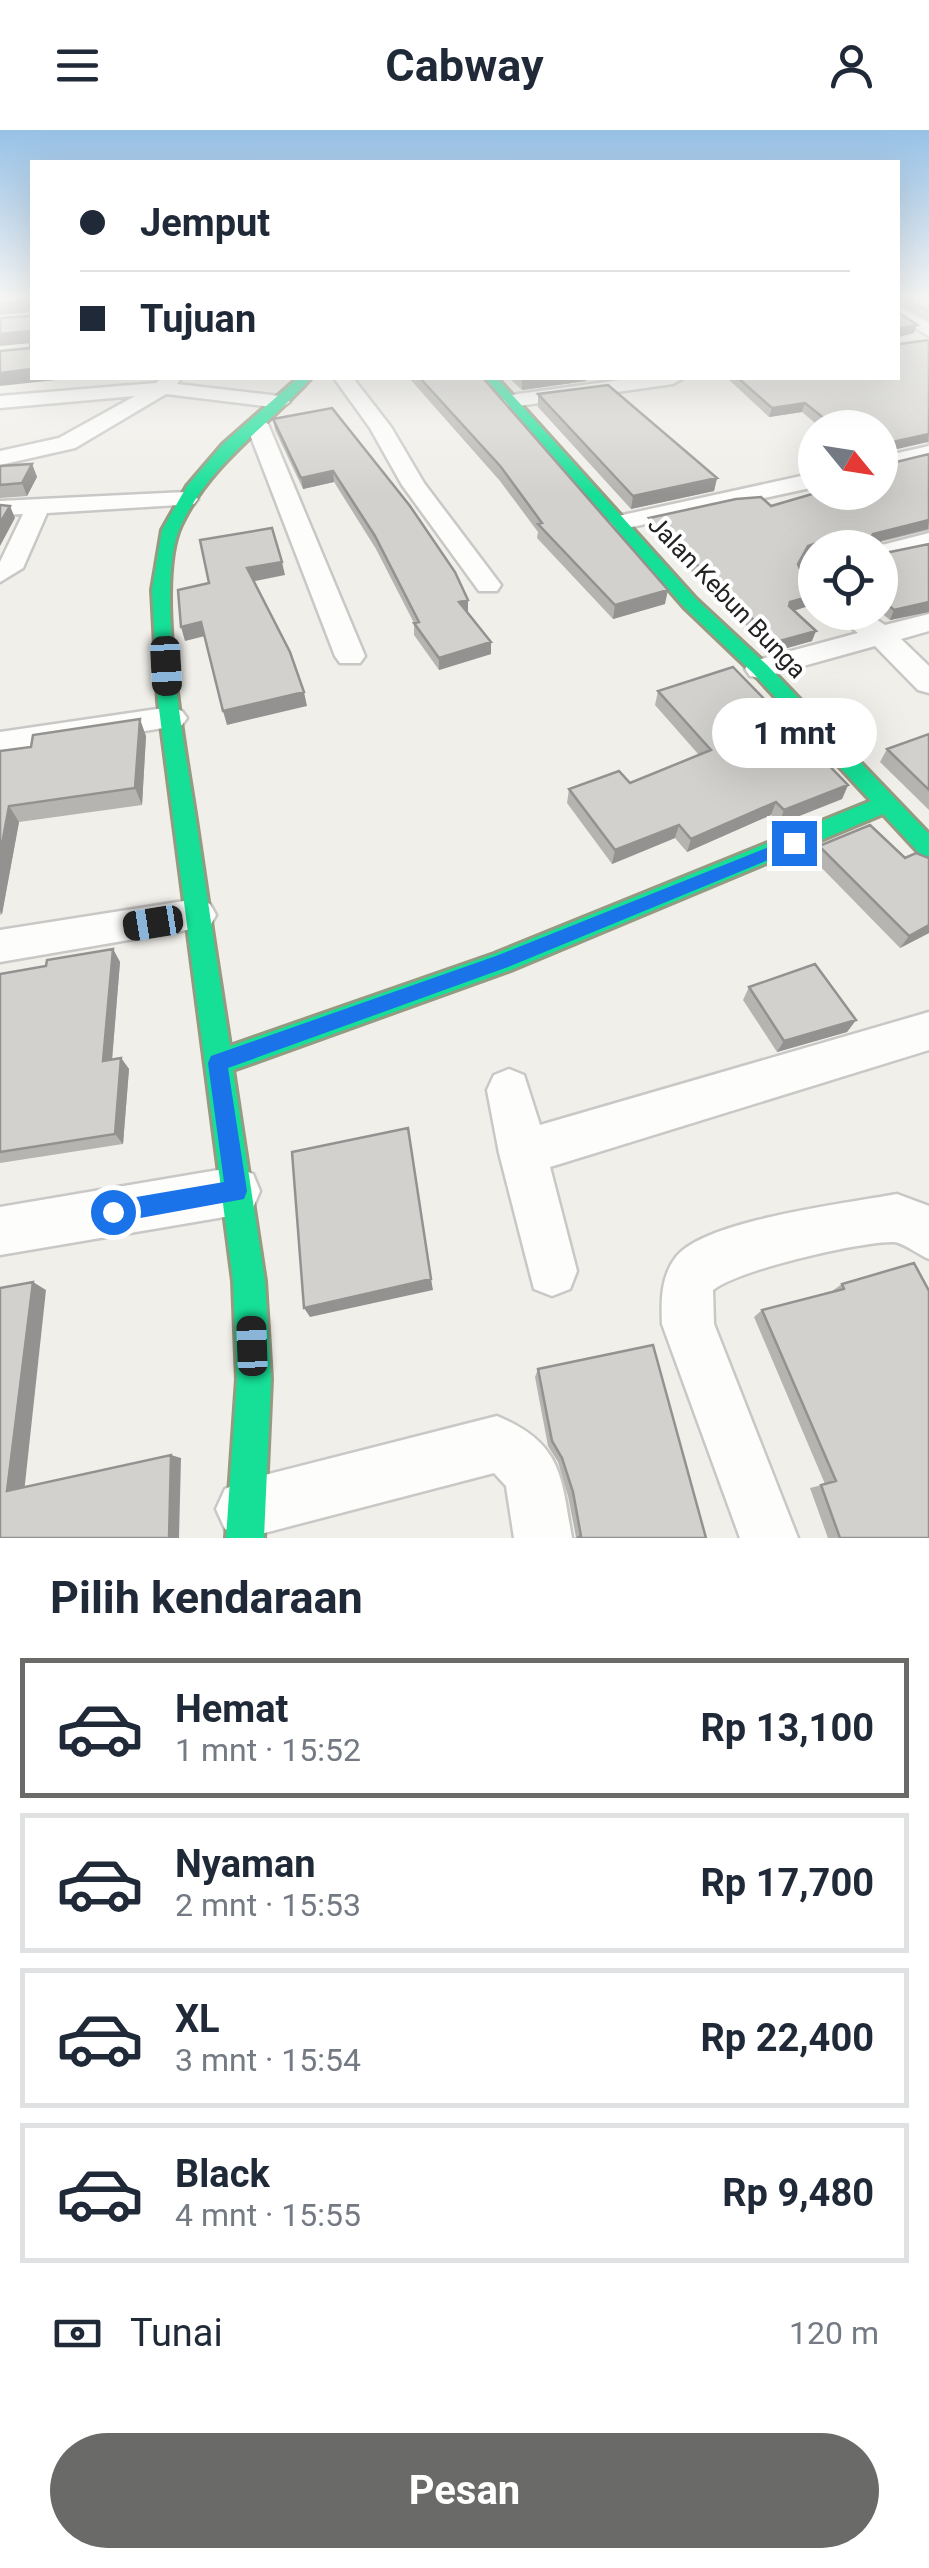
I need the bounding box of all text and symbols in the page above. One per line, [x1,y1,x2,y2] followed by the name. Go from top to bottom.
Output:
[50,38,105,93] icon: menu
[824,38,879,93] icon: person
[385,39,544,92] text: Cabway
[140,201,270,245] text: Jemput
[140,297,256,341] text: Tujuan
[798,410,898,510] north arrow
[798,410,898,630] map controls
[642,510,812,684] street label: Jalan Kebun Bunga
[798,530,898,630] button: locate
[149,635,183,697] car
[712,698,876,768] callout: 1 mnt
[753,714,836,752] text: 1 mnt
[772,821,817,866] route end
[121,903,185,943] car
[91,1190,136,1235] route start
[236,1315,268,1377] car
[50,1571,363,1624] text: Pilih kendaraan
[55,1683,145,1773] icon: car
[175,1687,288,1731] text: Hemat
[700,1706,874,1750] text: Rp 13,100
[175,1731,361,1769] text: 1 mnt · 15:52
[55,1838,145,1928] icon: car
[175,1842,316,1886] text: Nyaman
[700,1861,874,1905] text: Rp 17,700
[175,1886,361,1924] text: 2 mnt · 15:53
[55,1993,145,2083] icon: car
[175,1997,220,2041] text: XL
[700,2016,874,2060] text: Rp 22,400
[175,2041,361,2079] text: 3 mnt · 15:54
[55,2148,145,2238] icon: car
[175,2152,270,2196] text: Black
[722,2171,874,2215] text: Rp 9,480
[175,2196,361,2234] text: 4 mnt · 15:55
[50,2306,105,2361] icon: cash
[130,2311,223,2355] text: Tunai
[789,2314,879,2352] text: 120 m
[50,2433,879,2548] button: Pesan

